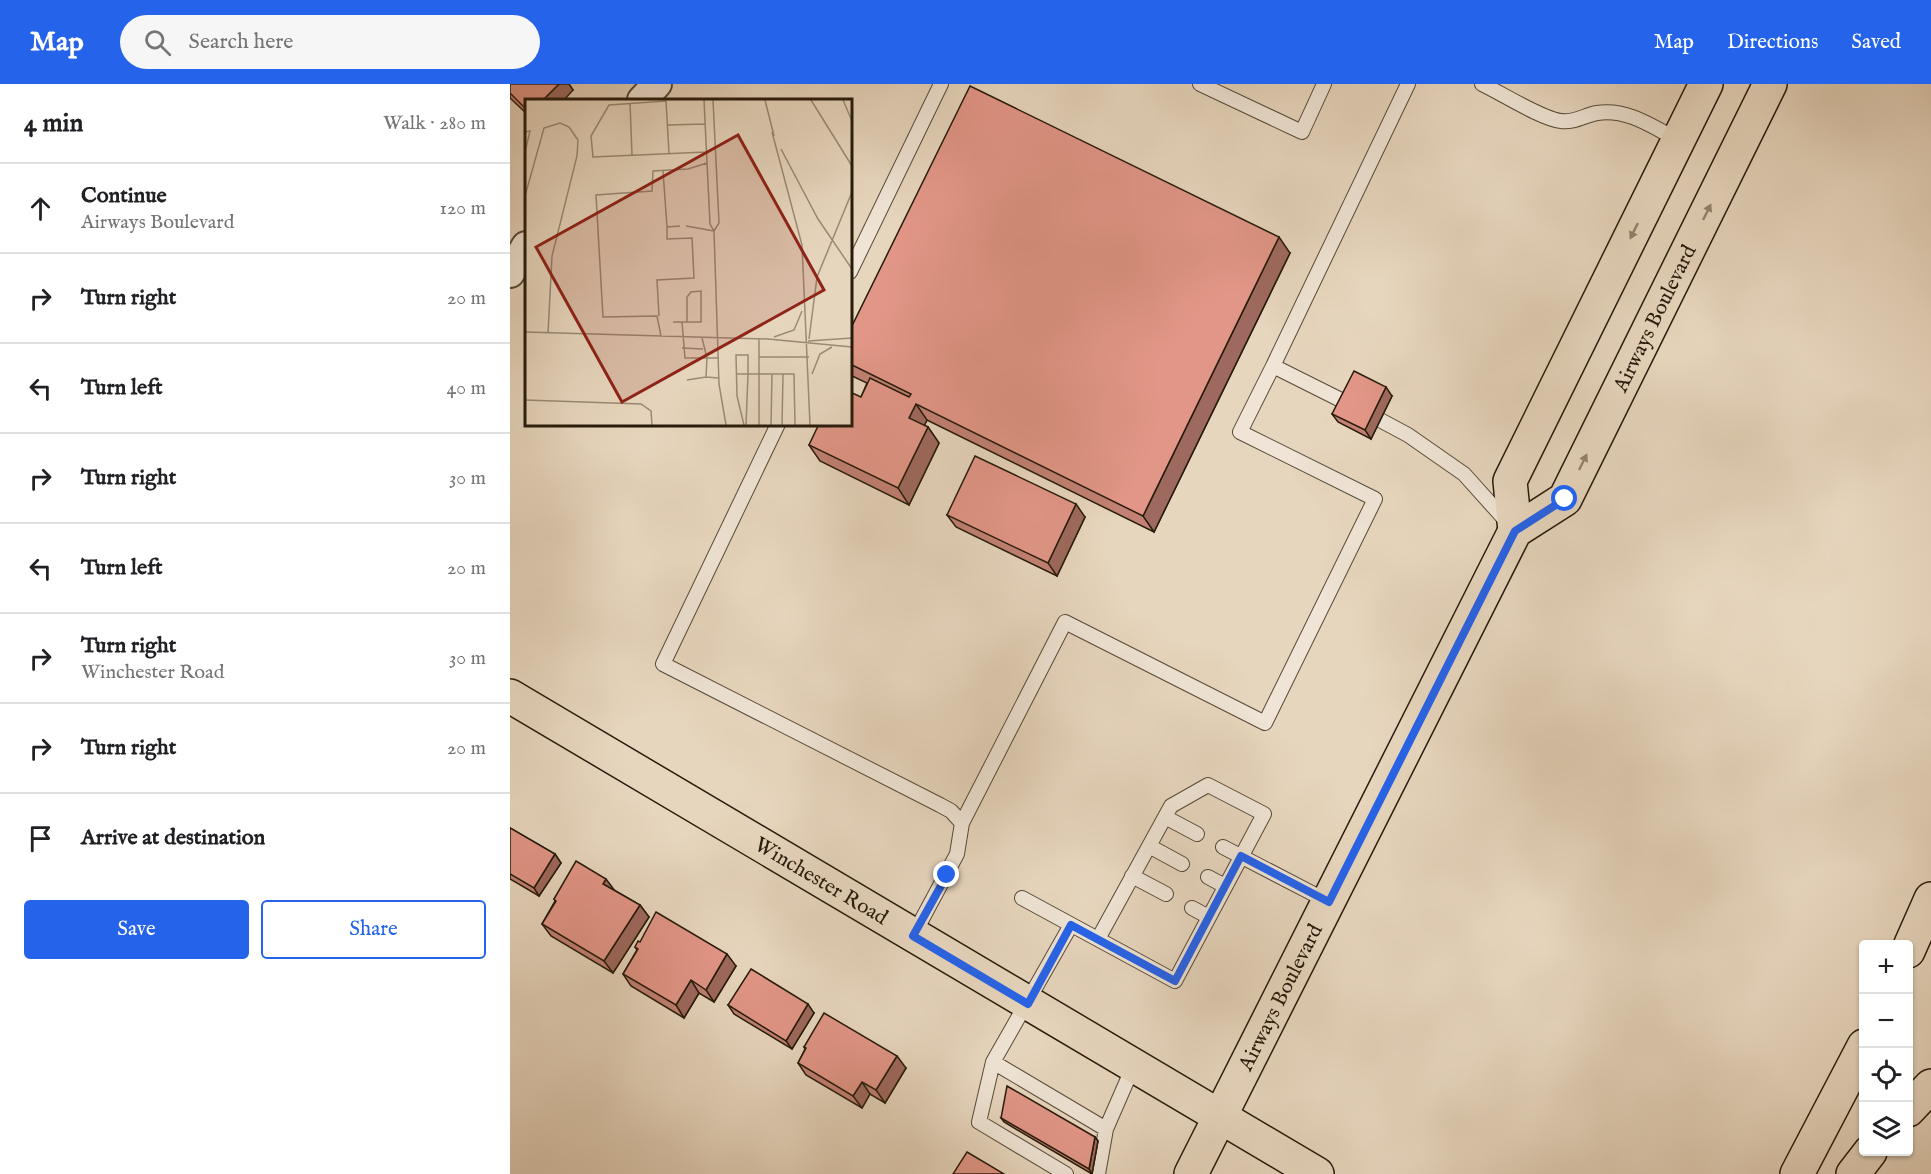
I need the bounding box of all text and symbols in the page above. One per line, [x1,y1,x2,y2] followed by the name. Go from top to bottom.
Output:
[120,15,540,69] search box
[30,25,84,60] text: Map
[141,26,174,59] icon: search
[189,28,293,56] text: Search here
[1654,29,1694,56] text: Map
[1727,29,1818,56] text: Directions
[1851,29,1901,56] text: Saved
[525,99,852,426] inset map
[24,107,83,140] text: 4 min
[383,111,486,136] text: Walk · 280 m
[81,182,167,210] text: Continue
[24,192,57,225] icon: ahead
[440,196,486,221] text: 120 m
[1702,204,1712,221] one-way arrow
[81,210,234,235] text: Airways Boulevard
[1629,222,1638,239] one-way arrow
[1607,240,1704,398] street label: Airways Boulevard
[24,282,57,315] icon: right
[81,284,176,312] text: Turn right
[447,286,486,311] text: 20 m
[24,372,57,405] icon: left
[81,374,163,402] text: Turn left
[447,376,486,401] text: 40 m
[1578,454,1588,471] one-way arrow
[24,462,57,495] icon: right
[81,464,176,492] text: Turn right
[449,466,486,491] text: 30 m
[1551,485,1577,511] route start
[24,552,57,585] icon: left
[81,554,163,582] text: Turn left
[447,556,486,581] text: 20 m
[81,632,176,660] text: Turn right
[24,642,57,675] icon: right
[449,646,486,671] text: 30 m
[81,660,224,685] text: Winchester Road
[24,732,57,765] icon: right
[81,734,176,762] text: Turn right
[447,736,486,761] text: 20 m
[24,822,57,855] icon: arrive
[81,824,265,852] text: Arrive at destination
[749,832,893,932] street label: Winchester Road
[933,861,959,887] route end
[24,900,249,959] button: Save
[261,900,486,959] button: Share
[1233,919,1330,1077] street label: Airways Boulevard
[1859,940,1913,1156] map controls
[1859,940,1913,994] button: +
[1859,994,1913,1048] button: −
[1859,1048,1913,1102] button: locate
[1859,1102,1913,1156] button: layers

